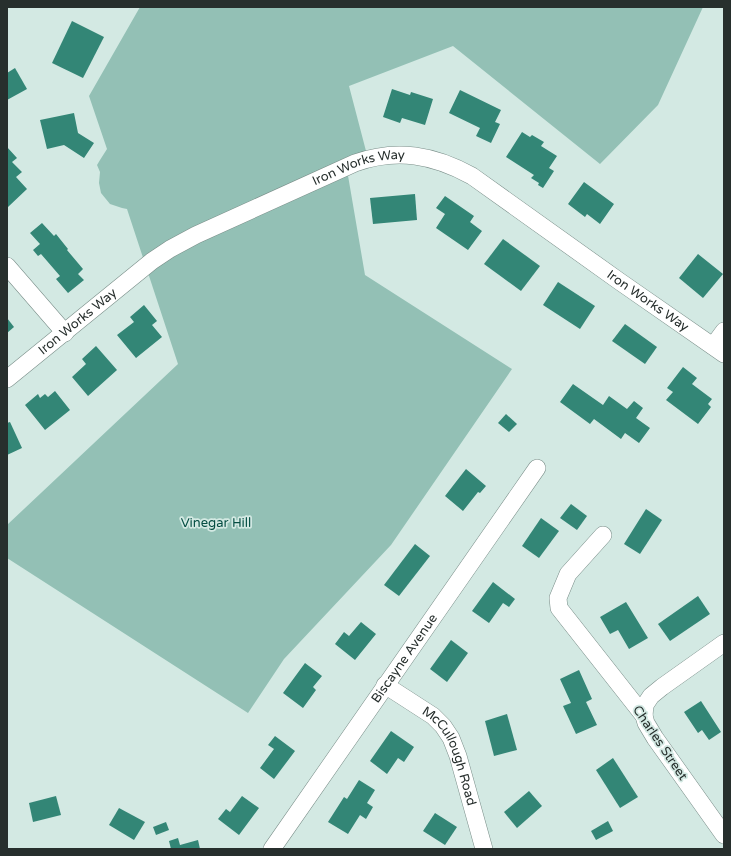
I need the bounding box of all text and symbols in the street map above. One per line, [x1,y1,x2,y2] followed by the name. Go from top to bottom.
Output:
[310,147,405,189] street label: Iron Works Way
[604,267,692,335] street label: Iron Works Way
[35,285,120,358] street label: Iron Works Way
[181,515,251,531] park label: Vinegar Hill
[368,611,441,706] street label: Biscayne Avenue
[419,703,480,808] street label: McCullough Road
[629,703,691,783] street label: Charles Street

